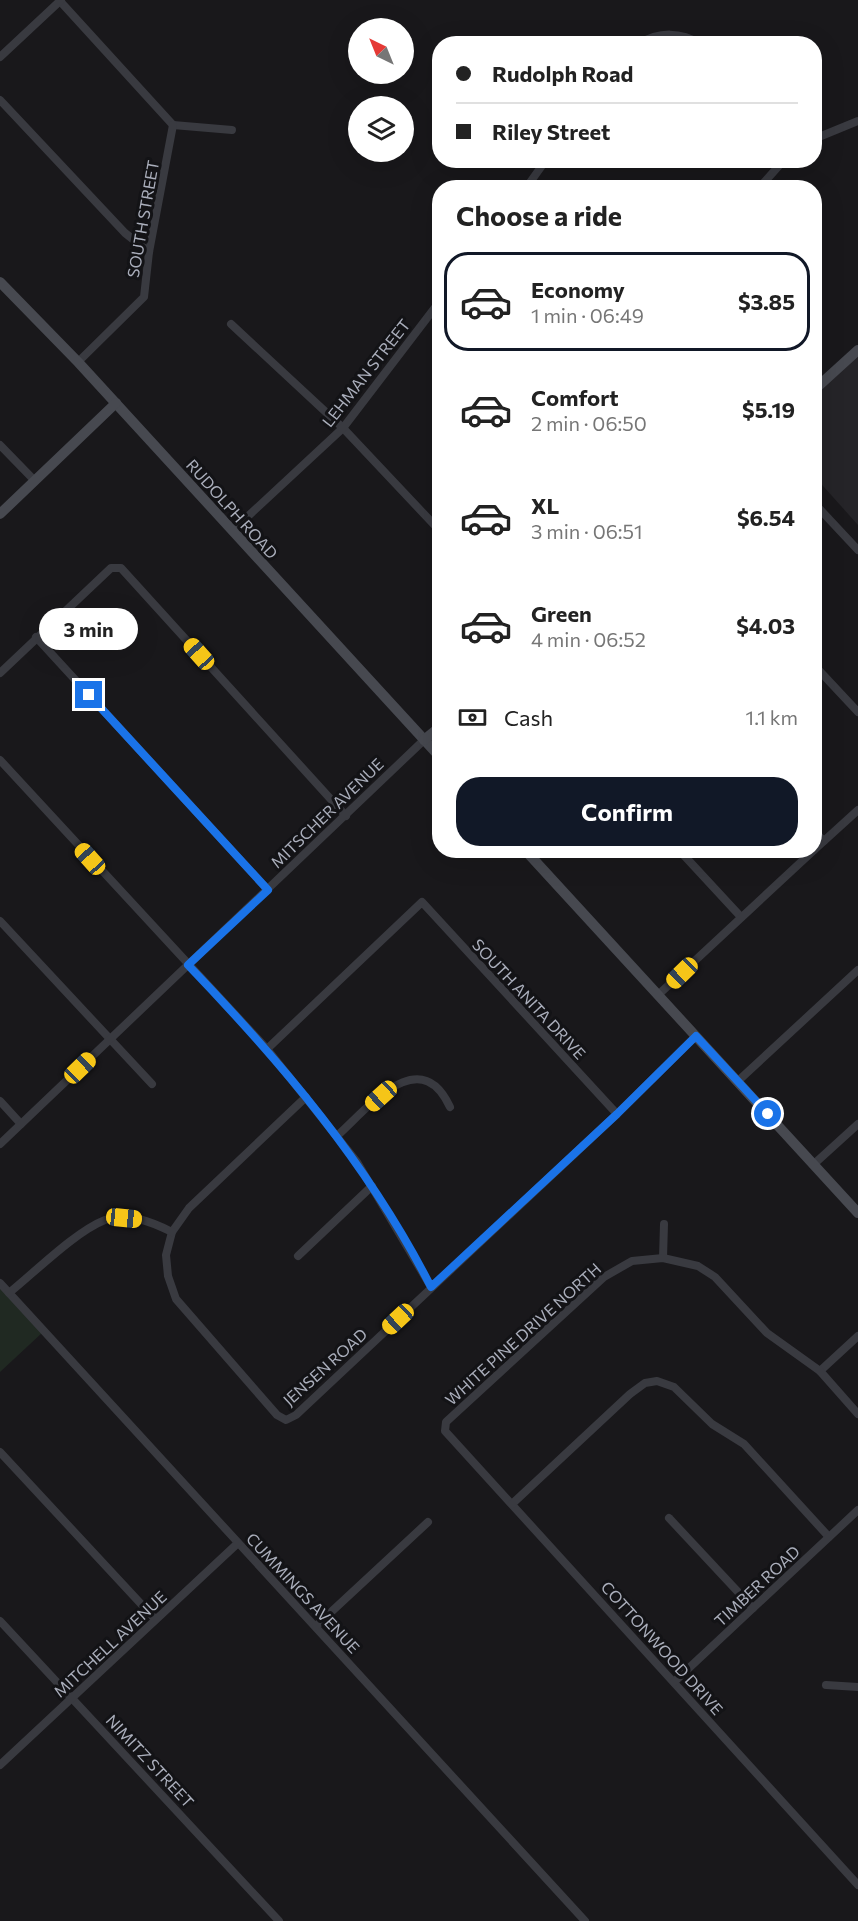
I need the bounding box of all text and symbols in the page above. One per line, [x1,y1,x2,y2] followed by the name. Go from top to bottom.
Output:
[348,18,414,84] north arrow
[348,18,414,162] map controls
[492,60,633,87] text: Rudolph Road
[348,96,414,162] button: layers
[492,118,610,145] text: Riley Street
[123,159,162,279] street label: SOUTH STREET
[456,199,622,232] text: Choose a ride
[459,275,513,329] icon: car
[531,276,625,303] text: Economy
[738,288,795,315] text: $3.85
[531,303,644,327] text: 1 min · 06:49
[318,315,414,430] street label: LEHMAN STREET
[459,383,513,437] icon: car
[531,384,619,411] text: Comfort
[742,396,795,423] text: $5.19
[531,411,647,435] text: 2 min · 06:50
[183,455,282,562] street label: RUDOLPH ROAD
[459,491,513,545] icon: car
[531,492,559,519] text: XL
[737,504,795,531] text: $6.54
[531,519,643,543] text: 3 min · 06:51
[459,599,513,653] icon: car
[531,600,592,627] text: Green
[40,608,138,650] callout: 3 min
[736,612,795,639] text: $4.03
[63,617,114,641] text: 3 min
[531,627,646,651] text: 4 min · 06:52
[180,635,218,673] car
[75,681,102,708] route end
[456,701,489,734] icon: cash
[504,704,553,731] text: Cash
[746,705,798,729] text: 1.1 km
[266,754,387,871] street label: MITSCHER AVENUE
[456,777,798,846] button: Confirm
[71,840,109,878] car
[469,935,590,1063] street label: SOUTH ANITA DRIVE
[663,954,701,992] car
[61,1049,99,1087] car
[362,1077,400,1115] car
[754,1100,781,1127] route start
[105,1207,143,1229] car
[441,1259,604,1409] street label: WHITE PINE DRIVE NORTH
[379,1300,417,1338] car
[279,1324,370,1409] street label: JENSEN ROAD
[243,1529,364,1657] street label: CUMMINGS AVENUE
[710,1541,803,1630] street label: TIMBER ROAD
[597,1577,727,1718] street label: COTTONWOOD DRIVE
[49,1587,170,1701] street label: MITCHELL AVENUE
[103,1710,198,1811] street label: NIMITZ STREET

